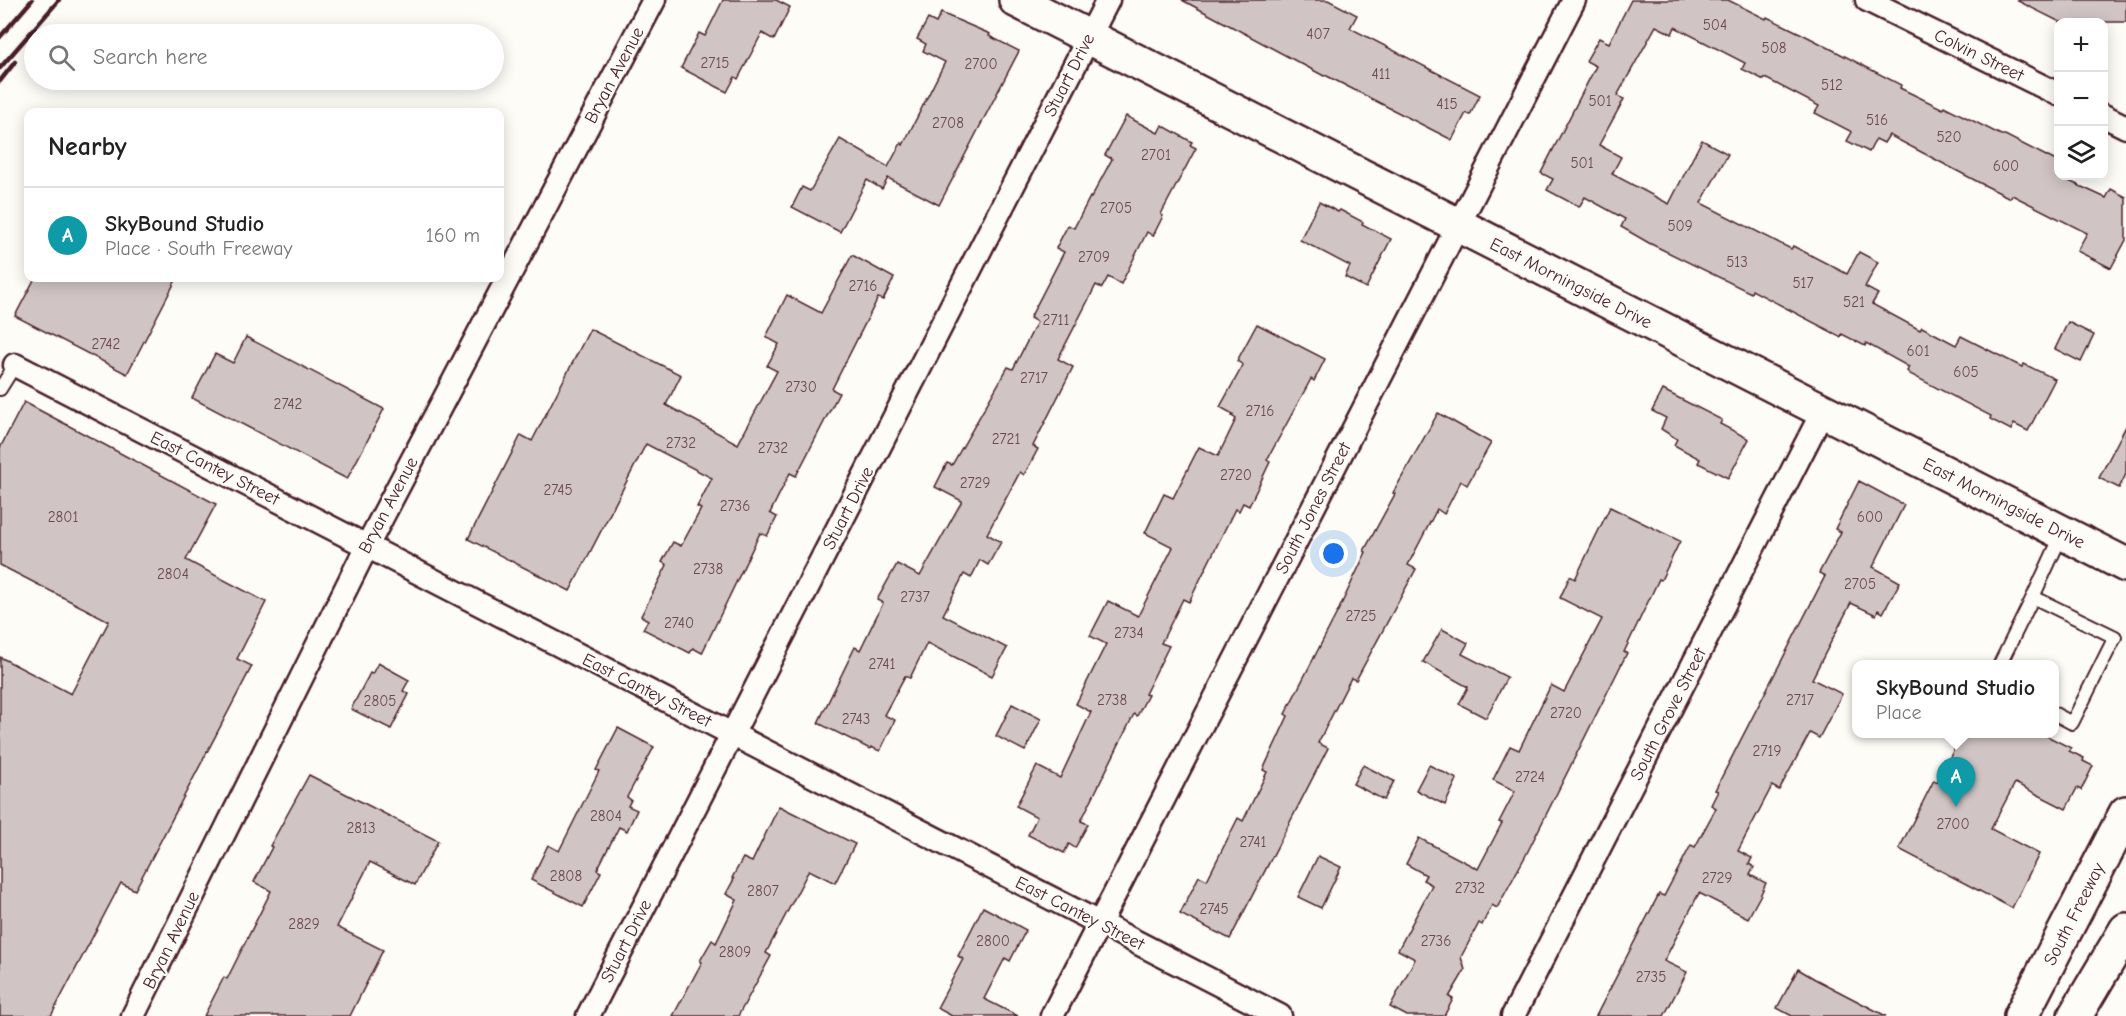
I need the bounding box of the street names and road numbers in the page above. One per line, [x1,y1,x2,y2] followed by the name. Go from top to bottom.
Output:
[580,23,649,127] street label: Bryan Avenue
[1931,25,2028,87] street label: Colvin Street
[1040,30,1099,120] street label: Stuart Drive
[1486,233,1655,333] street label: East Morningside Drive
[147,427,283,510] street label: East Cantey Street
[1271,438,1356,577] street label: South Jones Street
[354,453,423,557] street label: Bryan Avenue
[1919,453,2088,553] street label: East Morningside Drive
[819,463,878,553] street label: Stuart Drive
[1626,644,1711,784] street label: South Grove Street
[579,649,715,732] street label: East Cantey Street
[2040,859,2110,969] street label: South Freeway
[1012,872,1148,955] street label: East Cantey Street
[139,888,204,993] street label: Bryan Avenue
[597,896,656,986] street label: Stuart Drive

